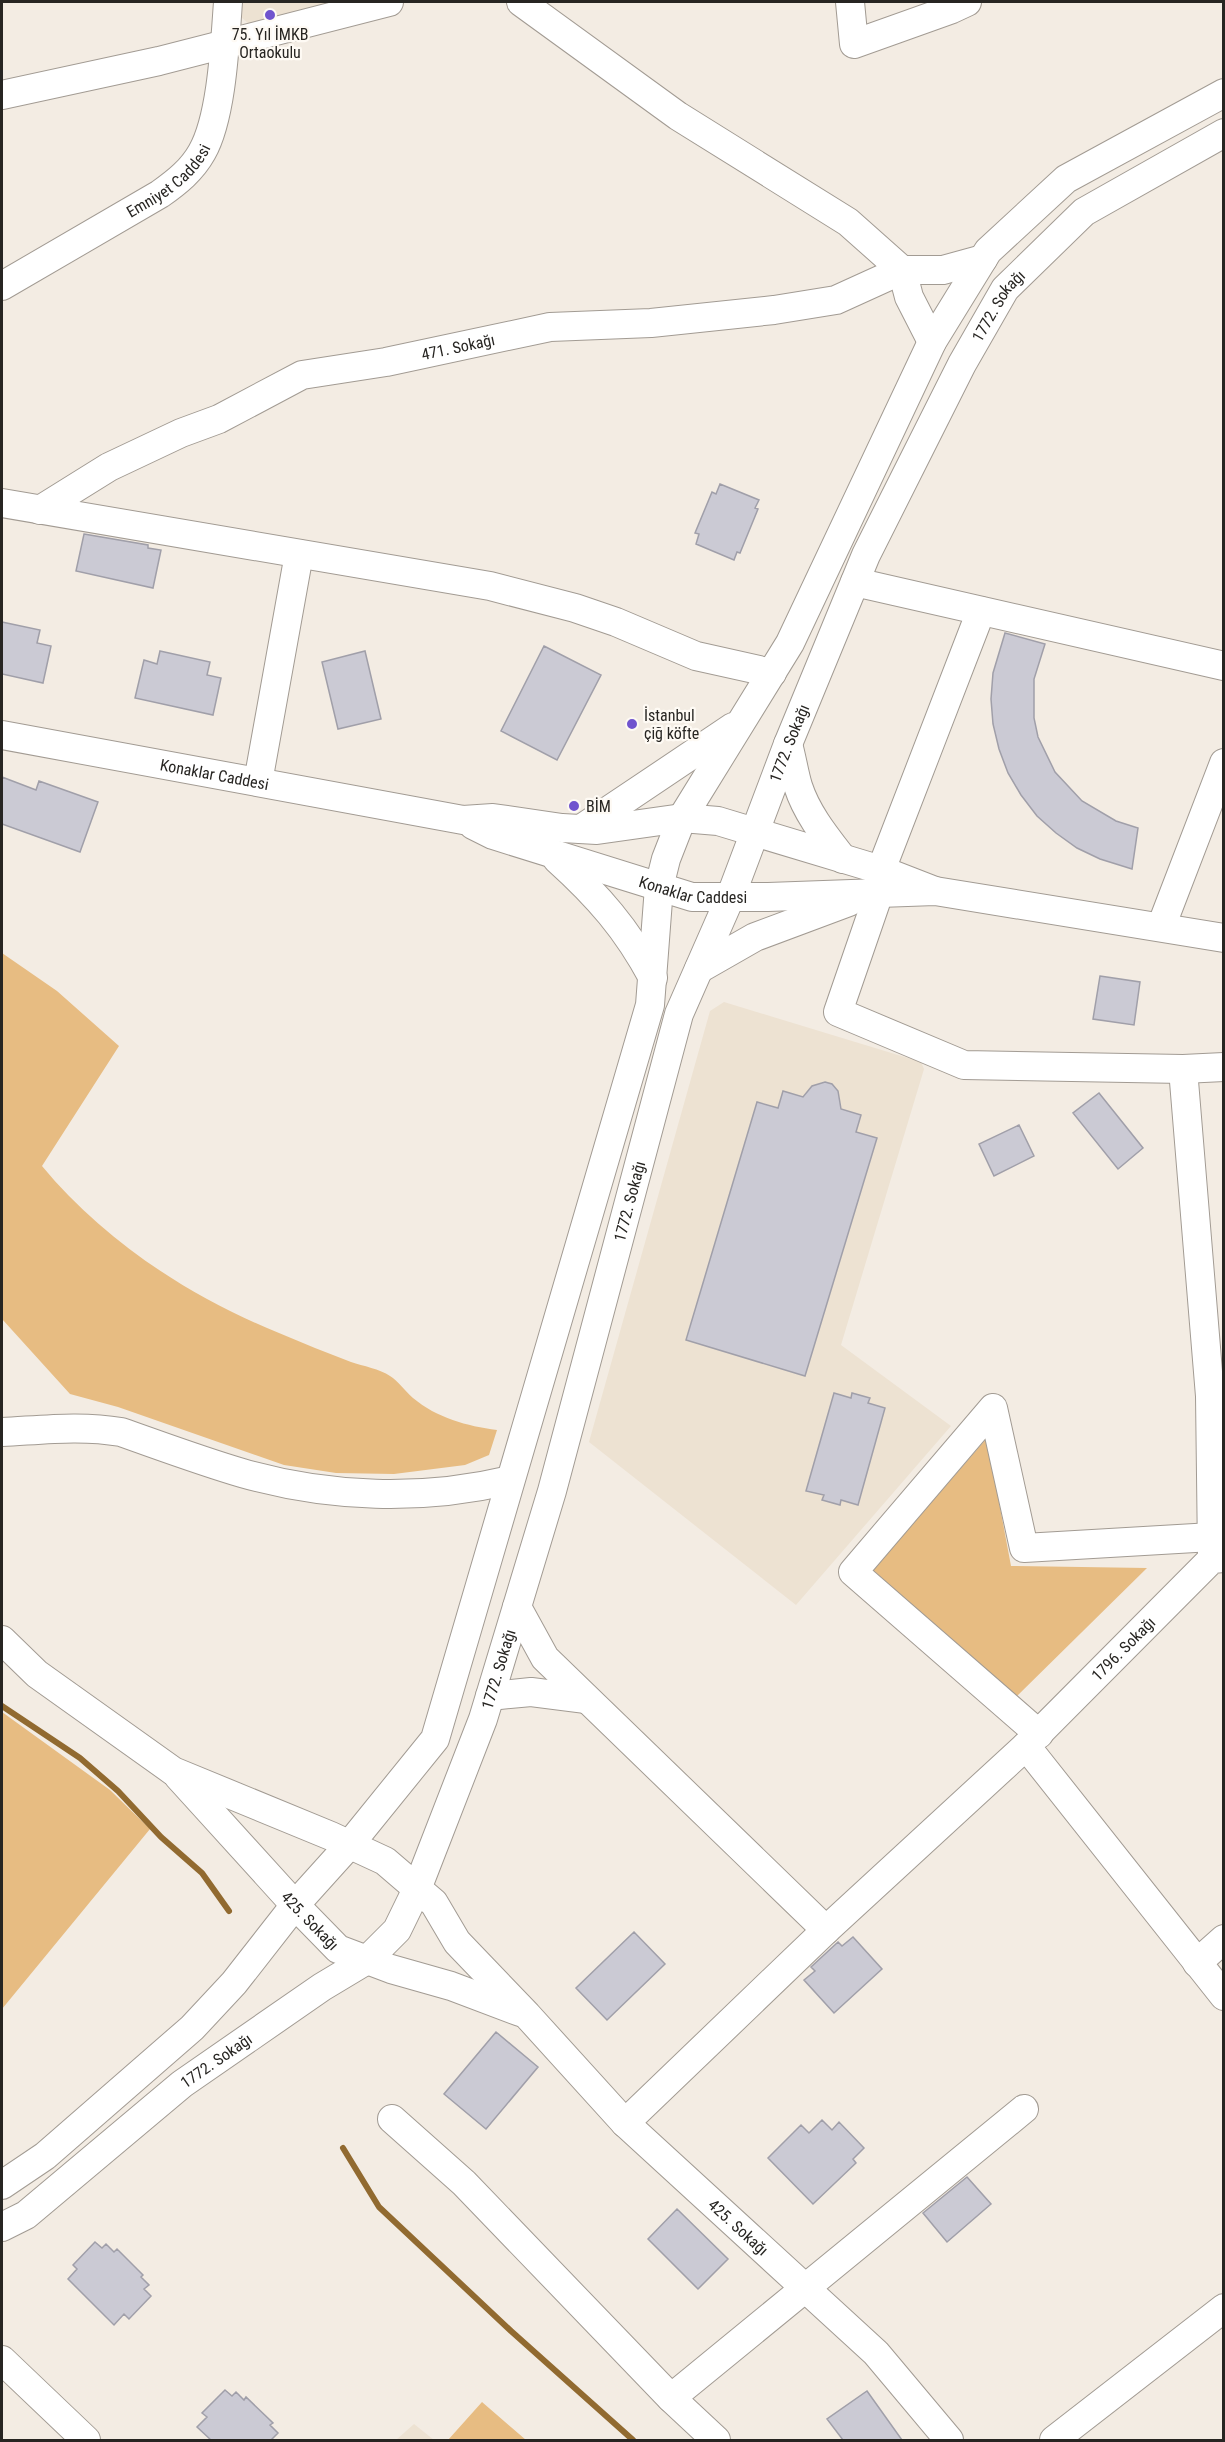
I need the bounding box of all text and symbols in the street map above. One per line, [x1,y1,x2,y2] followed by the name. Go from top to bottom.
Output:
[263,8,277,22] marker: 75. Yıl İMKB Ortaokulu
[232,25,308,62] place label: 75. Yıl İMKB Ortaokulu
[123,141,215,221] street label: Emniyet Caddesi
[968,266,1029,345] street label: 1772. Sokağı
[420,330,497,364] street label: 471. Sokağı
[765,701,813,785] street label: 1772. Sokağı
[644,706,699,743] place label: İstanbul çiğ köfte
[625,717,639,731] marker: İstanbul çiğ köfte
[158,755,270,794] street label: Konaklar Caddesi
[586,797,611,816] place label: BİM
[567,799,581,813] marker: BİM
[637,872,747,907] street label: Konaklar Caddesi
[610,1159,649,1243] street label: 1772. Sokağı
[1088,1613,1159,1685] street label: 1796. Sokağı
[478,1627,520,1711] street label: 1772. Sokağı
[277,1888,343,1954] street label: 425. Sokağı
[177,2030,256,2092] street label: 1772. Sokağı
[704,2195,772,2260] street label: 425. Sokağı

